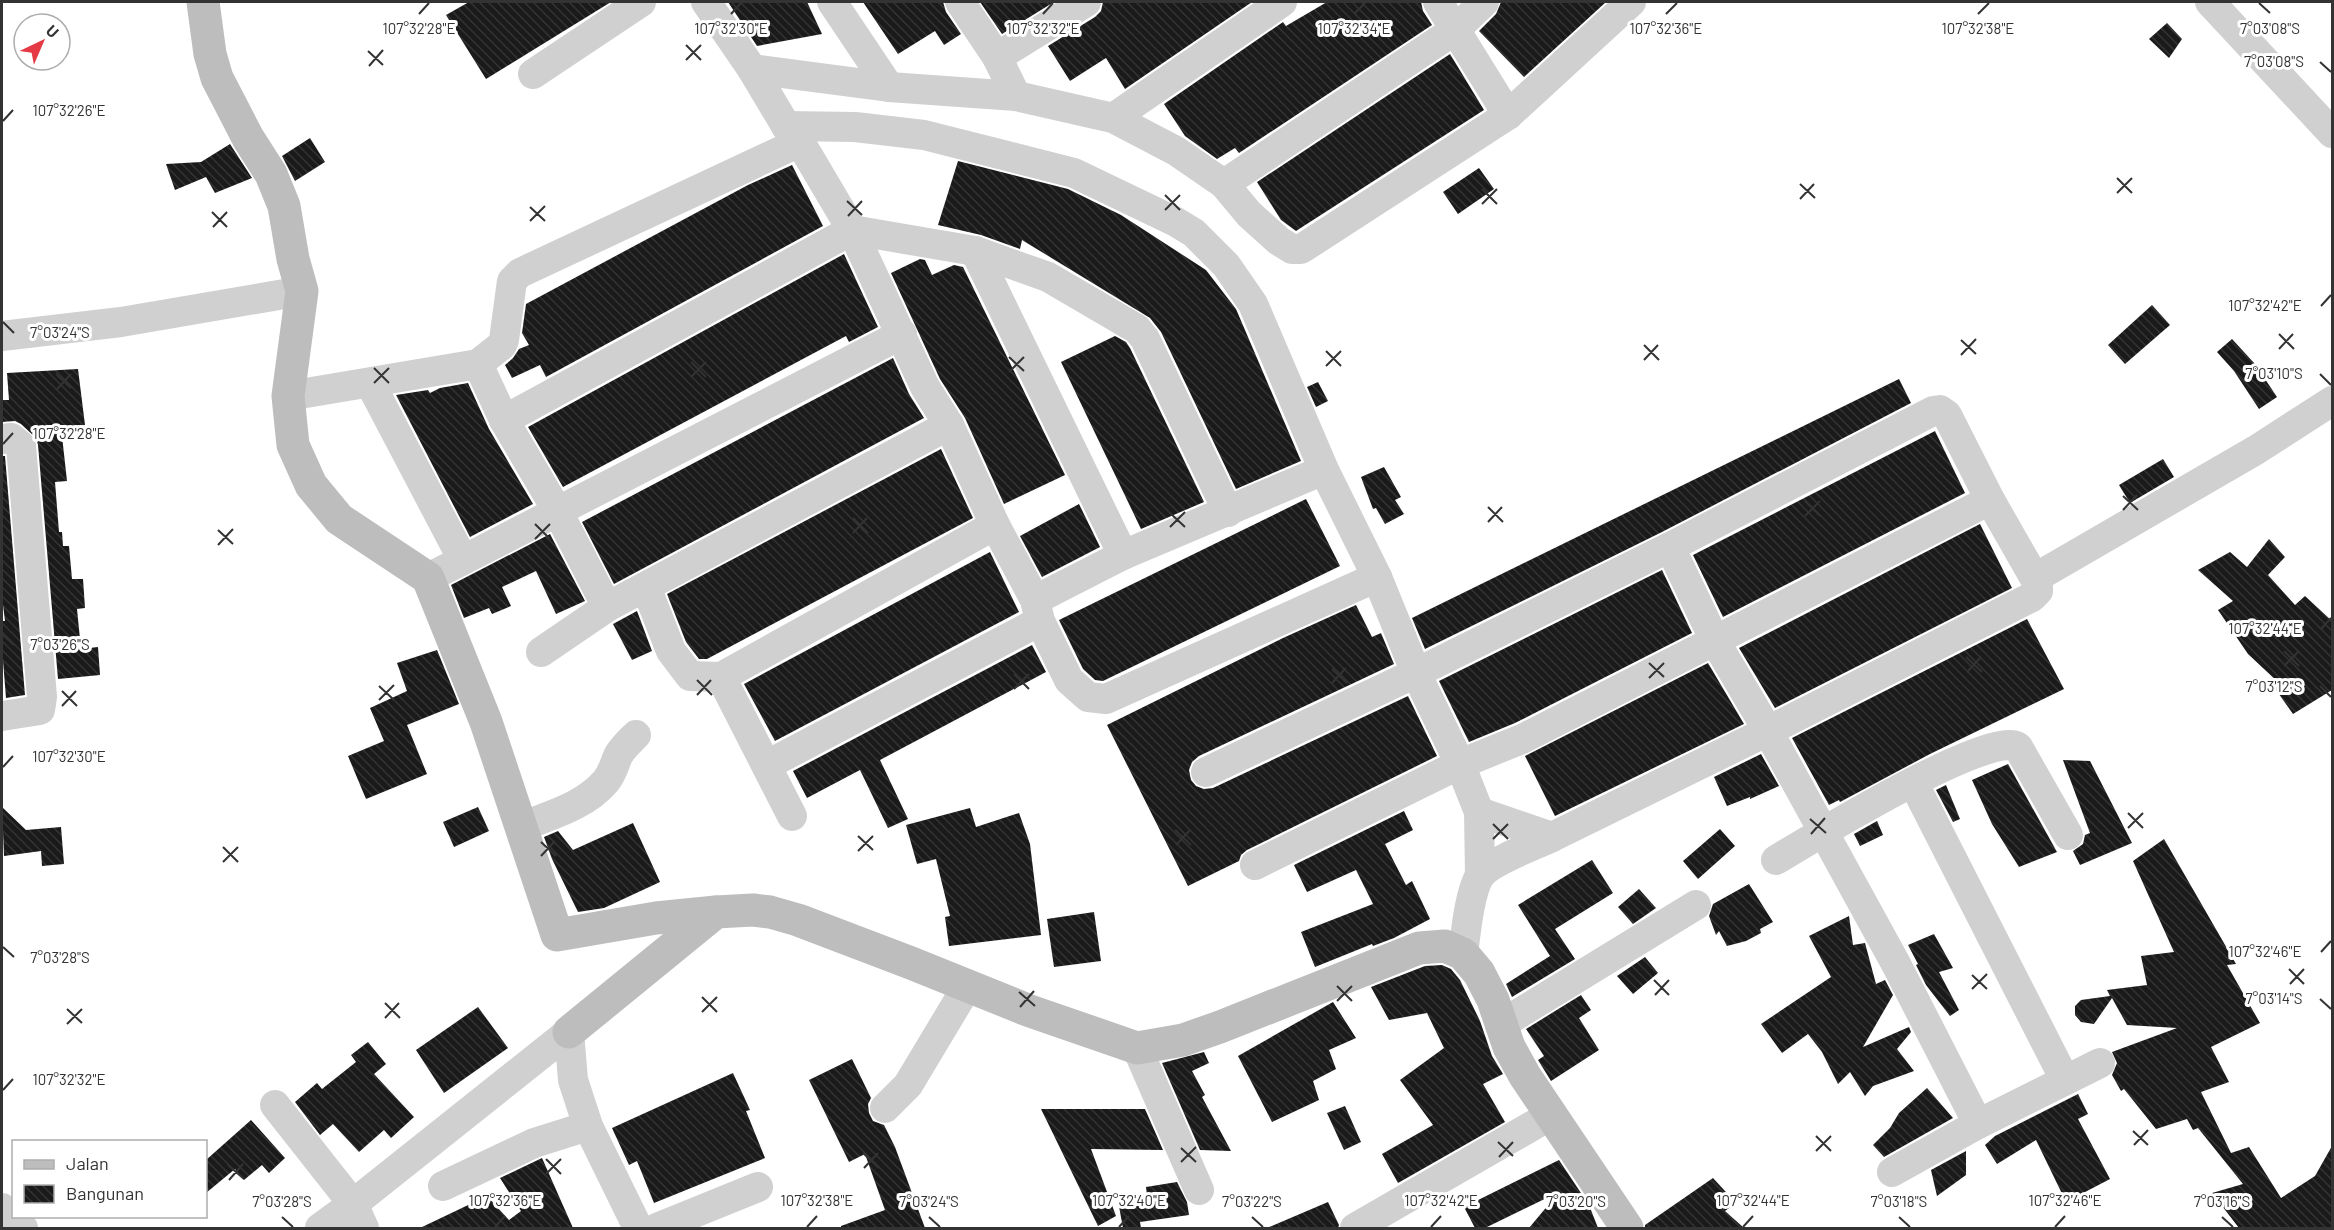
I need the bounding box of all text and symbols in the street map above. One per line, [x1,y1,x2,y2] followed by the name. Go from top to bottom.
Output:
[12,12,72,72] north arrow
[382,19,456,37] text: 107°32'28"E
[694,19,768,37] text: 107°32'30"E
[1006,19,1080,37] text: 107°32'32"E
[1317,19,1391,37] text: 107°32'34"E
[1630,19,1702,37] text: 107°32'36"E
[1942,19,2014,37] text: 107°32'38"E
[2240,19,2300,37] text: 7°03'08"S
[43,21,63,41] text: U
[2244,52,2304,70] text: 7°03'08"S
[32,101,106,119] text: 107°32'26"E
[2228,296,2302,314] text: 107°32'42"E
[30,323,90,341] text: 7°03'24"S
[2245,364,2303,382] text: 7°03'10"S
[32,424,106,442] text: 107°32'28"E
[2228,619,2302,637] text: 107°32'44"E
[30,635,90,653] text: 7°03'26"S
[2246,677,2303,695] text: 7°03'12"S
[32,747,106,765] text: 107°32'30"E
[2228,942,2302,960] text: 107°32'46"E
[30,948,90,966] text: 7°03'28"S
[2246,989,2303,1007] text: 7°03'14"S
[32,1070,106,1088] text: 107°32'32"E
[12,1140,207,1218] legend
[66,1152,109,1174] text: Jalan
[66,1182,144,1204] text: Bangunan
[469,1191,541,1209] text: 107°32'36"E
[781,1191,853,1209] text: 107°32'38"E
[1092,1191,1166,1209] text: 107°32'40"E
[1404,1191,1478,1209] text: 107°32'42"E
[1716,1191,1790,1209] text: 107°32'44"E
[2028,1191,2102,1209] text: 107°32'46"E
[252,1192,312,1210] text: 7°03'28"S
[899,1192,959,1210] text: 7°03'24"S
[1222,1192,1282,1210] text: 7°03'22"S
[1546,1192,1606,1210] text: 7°03'20"S
[1871,1192,1927,1210] text: 7°03'18"S
[2194,1192,2250,1210] text: 7°03'16"S

